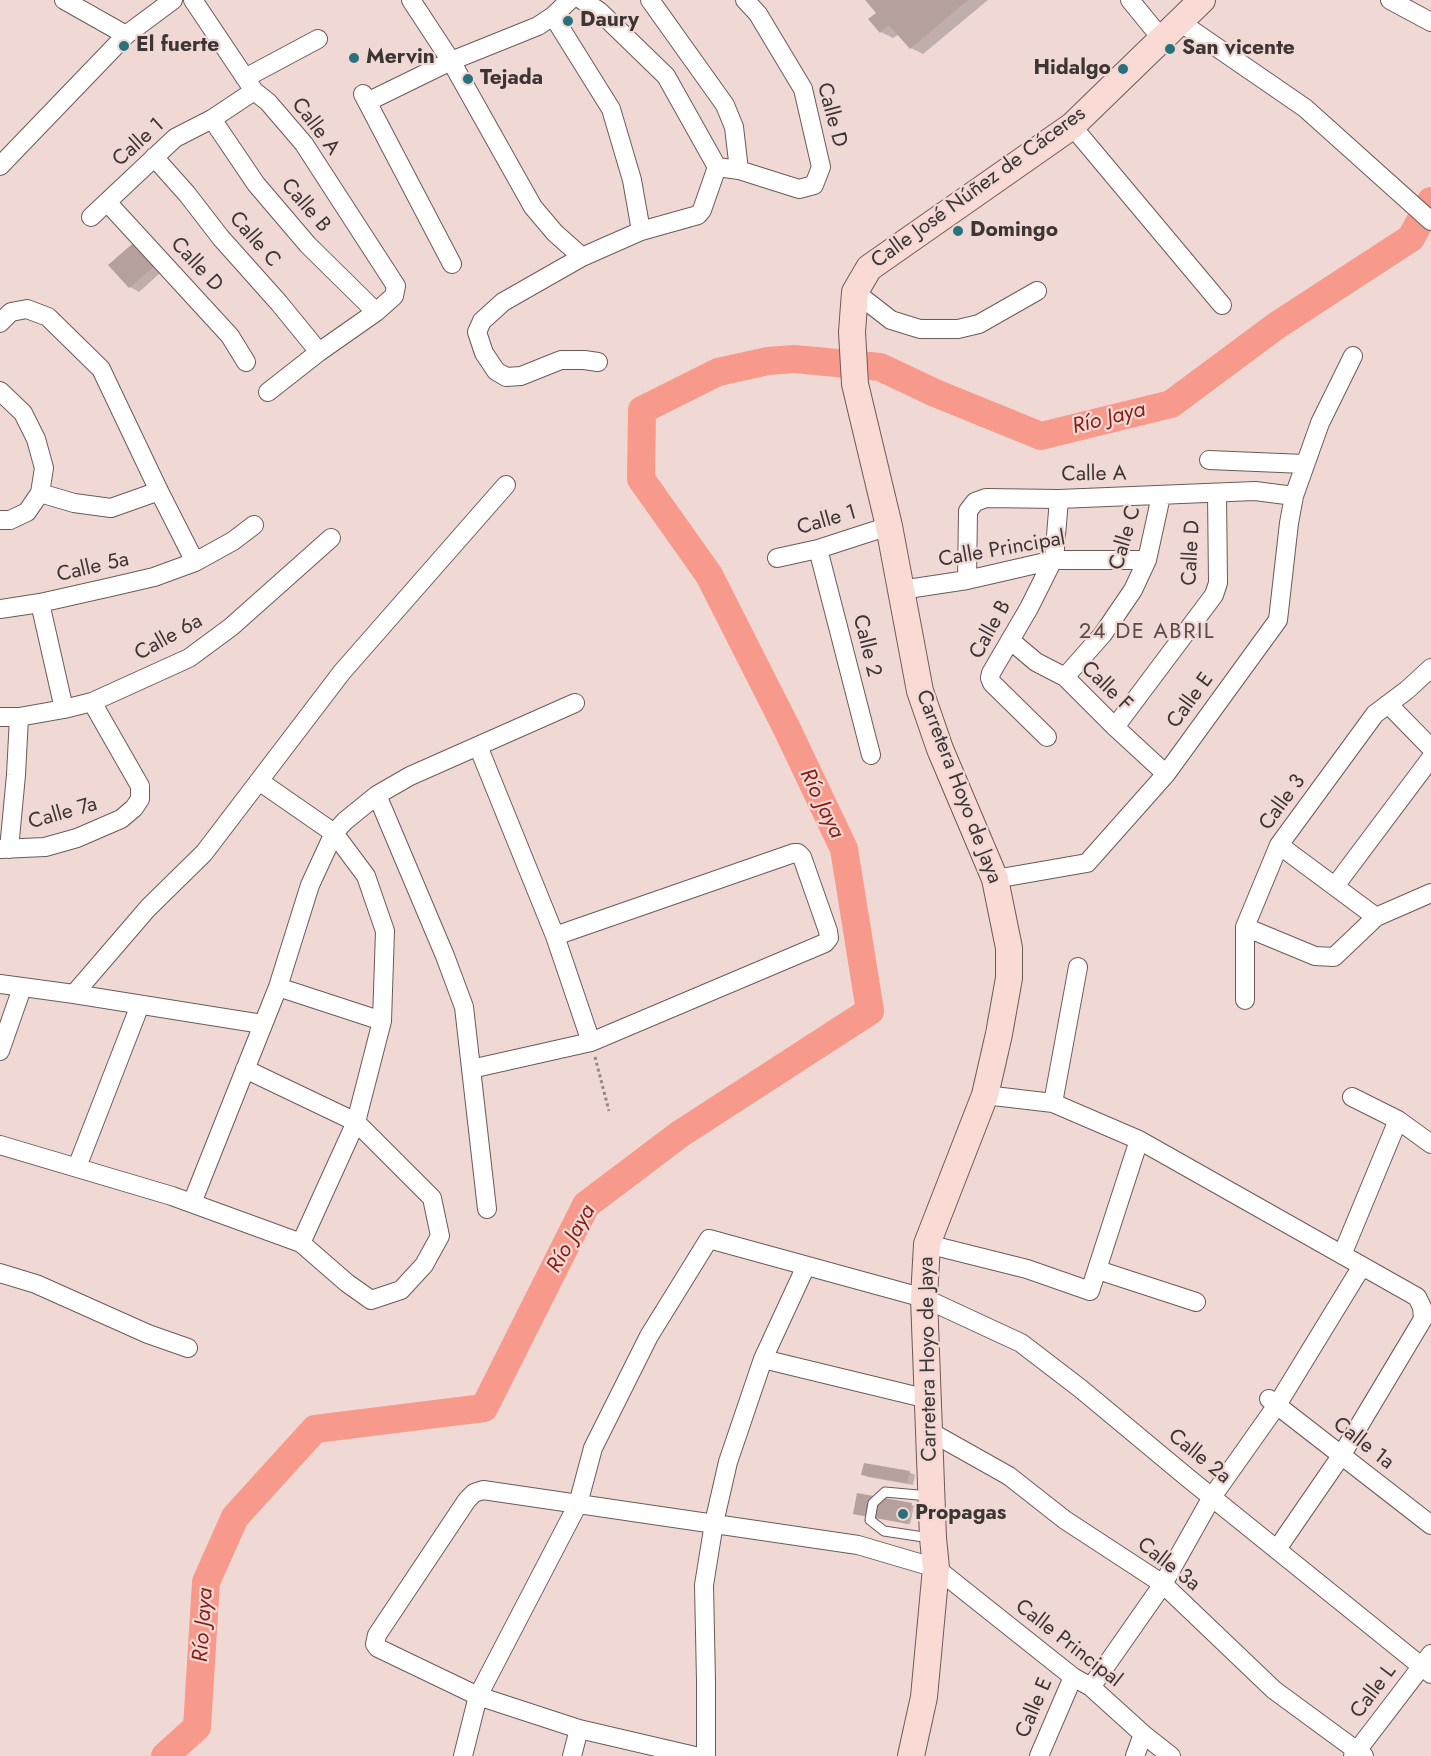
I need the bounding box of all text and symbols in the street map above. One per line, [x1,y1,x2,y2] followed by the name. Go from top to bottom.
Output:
[580,8,639,34] place label: Daury
[561,14,575,28] marker: Daury
[136,33,219,59] place label: El fuerte
[1182,36,1295,62] place label: San vicente
[117,39,131,53] marker: El fuerte
[1163,42,1177,56] marker: San vicente
[366,45,435,71] place label: Mervin
[347,51,361,65] marker: Mervin
[1034,56,1111,82] place label: Hidalgo
[1116,62,1130,76] marker: Hidalgo
[480,66,543,92] place label: Tejada
[461,72,475,86] marker: Tejada
[810,80,852,150] street label: Calle D
[285,93,345,161] street label: Calle A
[867,102,1091,274] street label: Calle José Núñez de Cáceres
[108,113,170,173] street label: Calle 1
[275,174,335,238] street label: Calle B
[223,207,285,273] street label: Calle C
[970,218,1058,244] place label: Domingo
[951,224,965,238] marker: Domingo
[164,232,228,298] street label: Calle D
[1070,397,1148,441] water label: Río Jaya
[1061,462,1127,488] street label: Calle A
[794,501,860,541] street label: Calle 1
[1105,503,1147,573] street label: Calle C
[1178,520,1206,586] street label: Calle D
[937,526,1067,574] street label: Calle Principal
[55,547,131,589] street label: Calle 5a
[965,596,1017,664] street label: Calle B
[131,609,207,667] street label: Calle 6a
[846,612,886,680] street label: Calle 2
[1079,620,1215,646] district label: 24 DE ABRIL
[1075,656,1137,718] street label: Calle F
[1162,668,1220,734] street label: Calle E
[909,687,1007,887] street label: Carretera Hoyo de Jaya
[793,765,849,843] water label: Río Jaya
[1254,770,1312,836] street label: Calle 3
[26,792,100,836] street label: Calle 7a
[542,1200,602,1278] water label: Río Jaya
[915,1256,943,1462] street label: Carretera Hoyo de Jaya
[1327,1412,1399,1476] street label: Calle 1a
[1163,1424,1235,1490] street label: Calle 2a
[915,1501,1006,1527] place label: Propagas
[896,1507,910,1521] marker: Propagas
[1132,1533,1204,1597] street label: Calle 3a
[188,1587,220,1663] water label: Río Jaya
[1010,1595,1126,1693] street label: Calle Principal
[1346,1660,1402,1724] street label: Calle L
[1011,1674,1059,1742] street label: Calle E

